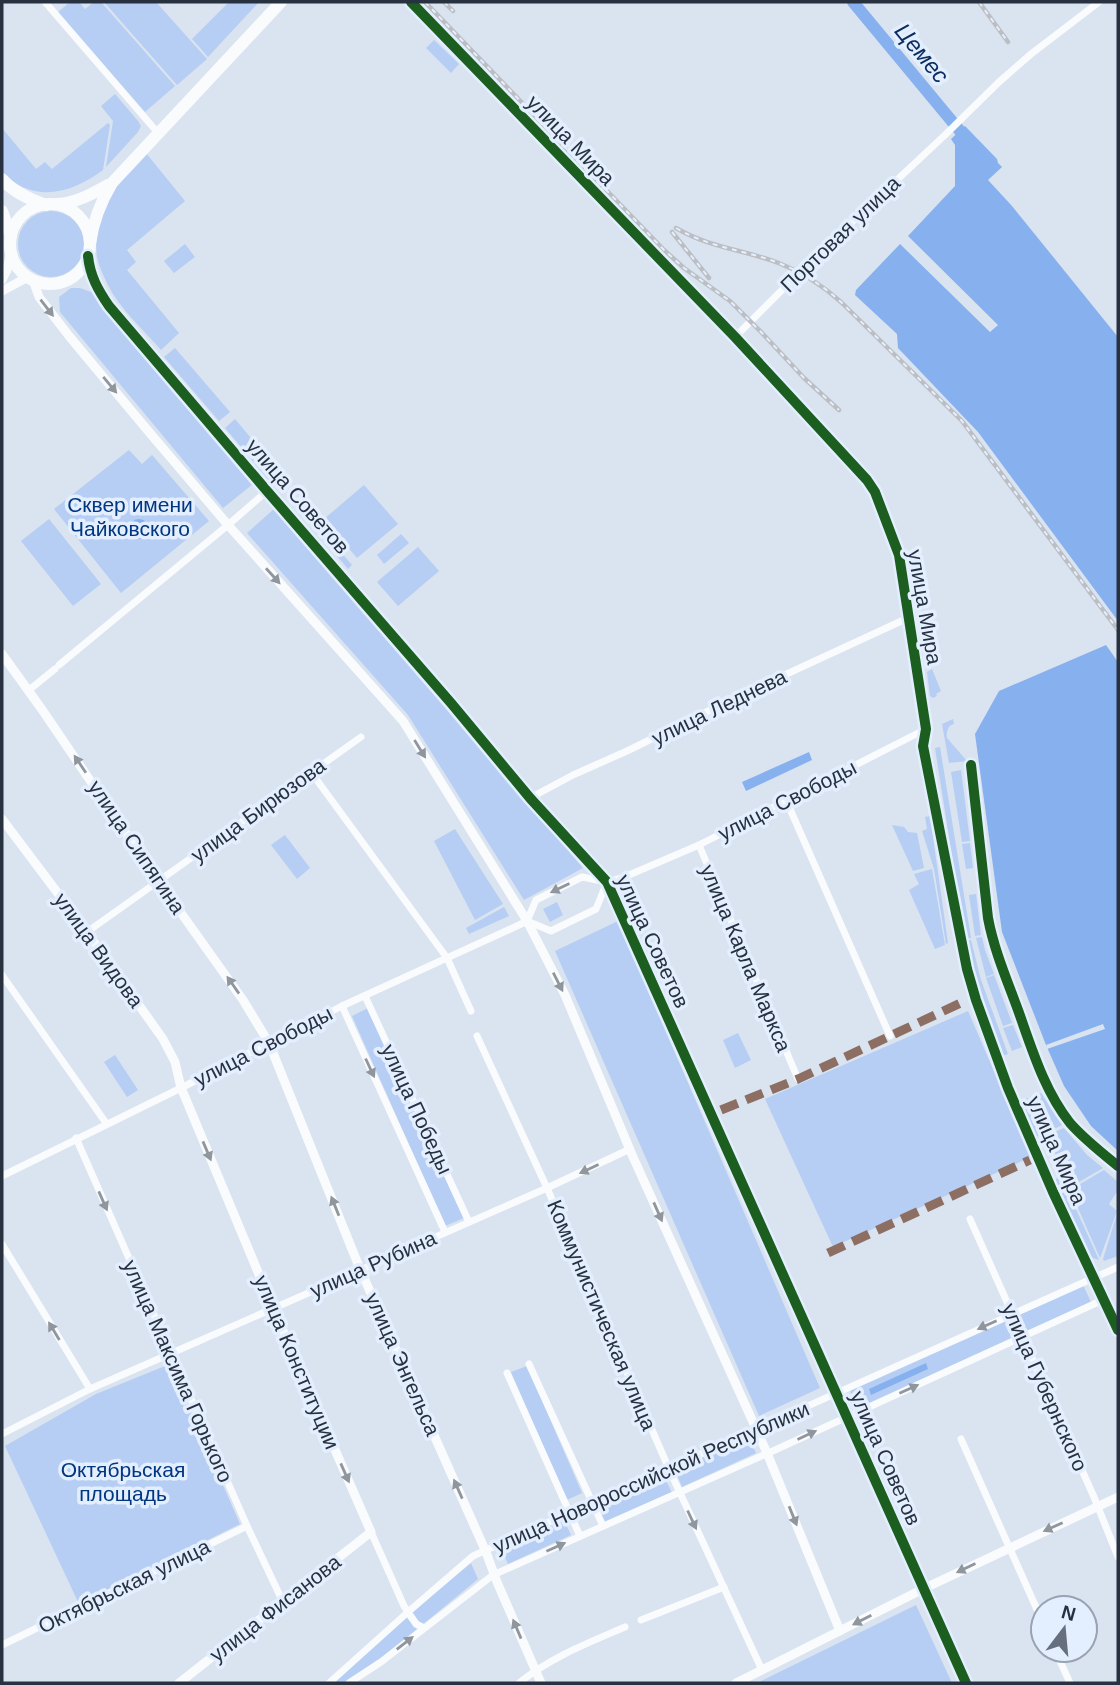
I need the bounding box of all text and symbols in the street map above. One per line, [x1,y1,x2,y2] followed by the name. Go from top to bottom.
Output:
[890,18,955,88] water label: Цемес
[522,90,620,190] street label: улица Мира
[776,171,905,297] street label: Портовая улица
[39,298,54,316] one-way arrow
[102,377,117,394] one-way arrow
[242,434,354,558] street label: улица Советов
[67,493,193,540] park label: Сквер имени Чайковского
[904,548,946,666] street label: улица Мира
[265,567,281,584] one-way arrow
[648,664,790,749] street label: улица Леднева
[414,739,427,759] one-way arrow
[186,753,330,866] street label: улица Бирюзова
[73,755,87,773] one-way arrow
[714,755,860,845] street label: улица Свободы
[84,776,190,918] street label: улица Сипягина
[696,861,796,1055] street label: улица Карла Маркса
[612,871,694,1011] street label: улица Советов
[550,882,570,893] one-way arrow
[50,888,148,1012] street label: улица Видова
[553,972,564,992] one-way arrow
[226,976,240,994] one-way arrow
[190,1001,336,1091] street label: улица Свободы
[377,1040,457,1178] street label: улица Победы
[364,1058,376,1078] one-way arrow
[1023,1092,1091,1208] street label: улица Мира
[202,1141,213,1162] one-way arrow
[579,1163,599,1174] one-way arrow
[97,1191,109,1211] one-way arrow
[329,1195,340,1216] one-way arrow
[543,1196,661,1434] street label: Коммунистическая улица
[652,1202,664,1222] one-way arrow
[307,1226,440,1302] street label: улица Рубина
[119,1256,237,1486] street label: улица Максима Горького
[250,1272,344,1452] street label: улица Конституции
[361,1289,445,1439] street label: улица Энгельса
[998,1299,1092,1475] street label: улица Губернского
[977,1319,997,1331] one-way arrow
[48,1321,61,1340] one-way arrow
[899,1383,919,1395] one-way arrow
[846,1387,926,1529] street label: улица Советов
[489,1397,813,1557] street label: улица Новороссийской Республики
[797,1429,817,1441] one-way arrow
[61,1458,185,1505] park label: Октябрьская площадь
[340,1462,351,1483] one-way arrow
[452,1479,463,1500] one-way arrow
[788,1506,799,1527] one-way arrow
[686,1510,698,1530] one-way arrow
[1043,1522,1064,1533] one-way arrow
[34,1534,214,1638] street label: Октябрьская улица
[546,1541,566,1553] one-way arrow
[205,1550,345,1666] street label: улица Фисанова
[956,1563,976,1574] one-way arrow
[1029,1594,1099,1664] north arrow
[1059,1601,1078,1625] text: N
[852,1614,872,1625] one-way arrow
[511,1619,523,1639] one-way arrow
[395,1636,413,1651] one-way arrow

